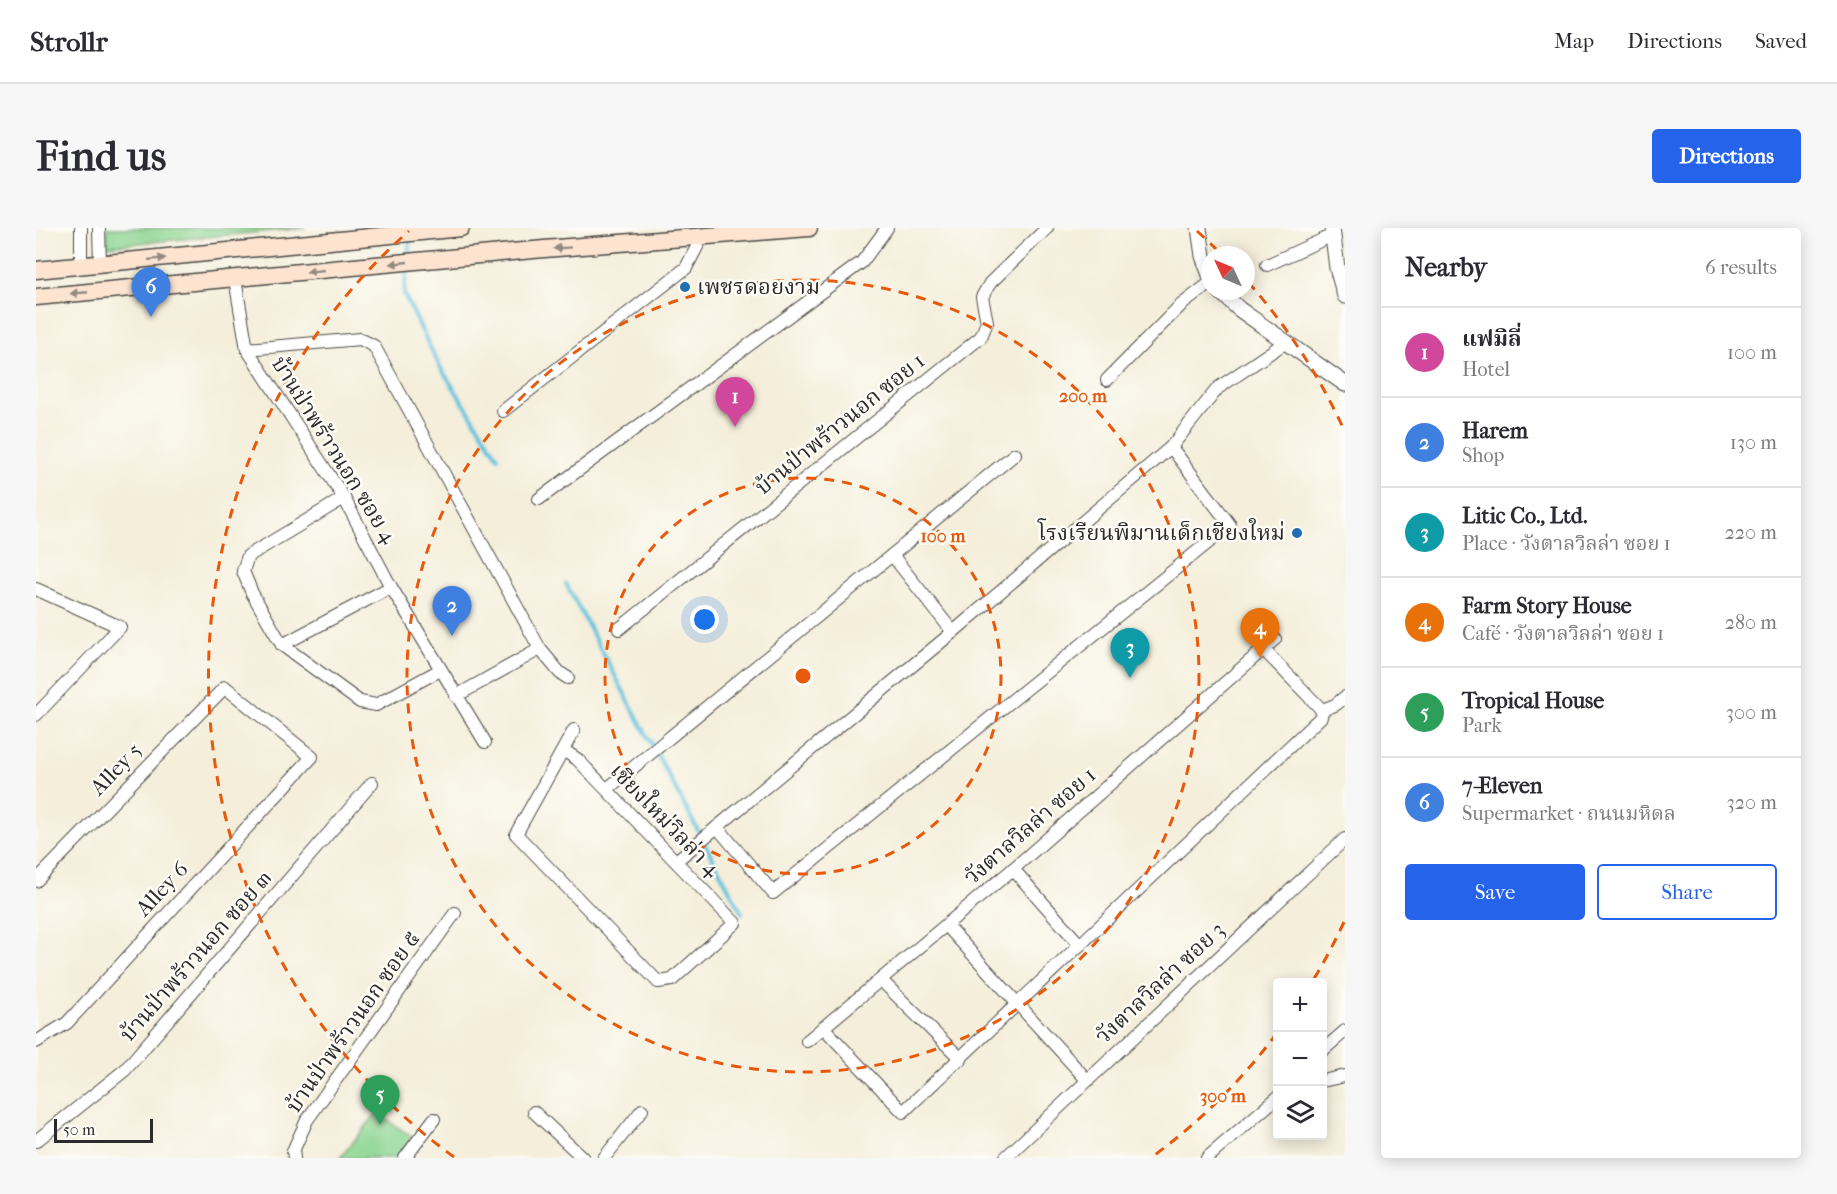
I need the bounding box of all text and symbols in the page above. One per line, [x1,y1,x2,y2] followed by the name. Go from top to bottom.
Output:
[30,25,108,58] text: Strollr
[1554,29,1594,53] text: Map
[1627,29,1722,53] text: Directions
[1755,29,1807,53] text: Saved
[1652,129,1801,183] button: Directions
[36,132,166,181] text: Find us
[553,243,572,252] one-way arrow
[1201,246,1255,300] north arrow
[1405,252,1487,283] text: Nearby
[147,254,166,264] one-way arrow
[1705,256,1777,279] text: 6 results
[389,258,408,268] one-way arrow
[305,266,324,276] one-way arrow
[132,268,170,317] pin: 6
[697,274,820,300] place label: เพชรดอยงาม
[678,280,692,294] marker: เพชรดอยงาม
[69,288,88,298] one-way arrow
[1462,326,1522,352] text: แฟมิลี่
[1421,341,1428,364] text: 1
[1727,341,1777,364] text: 100 m
[750,348,930,500] street label: บ้านป่าพร้าวนอก ซอย 1
[266,352,403,549] street label: บ้านป่าพร้าวนอก ซอย 4
[1462,358,1510,381] text: Hotel
[716,378,754,427] pin: 1
[1059,386,1108,407] text: 200 m
[1462,418,1528,444] text: Harem
[1419,431,1430,454] text: 2
[1730,431,1777,454] text: 130 m
[1462,444,1504,467] text: Shop
[1462,503,1588,529] text: Litic Co., Ltd.
[1037,518,1285,546] place label: โรงเรียนพิมานเด็กเชียงใหม่
[1420,521,1429,544] text: 3
[1724,521,1777,544] text: 220 m
[920,526,967,547] text: 100 m
[1290,526,1304,540] marker: โรงเรียนพิมานเด็กเชียงใหม่
[1462,532,1671,555] text: Place · วังตาลวิลล่า ซอย 1
[432,586,472,636] pin: 2
[1462,593,1632,619] text: Farm Story House
[690,605,719,634] your location
[1240,608,1280,658] pin: 4
[1419,611,1430,634] text: 4
[1725,611,1777,634] text: 280 m
[1462,622,1664,645] text: Café · วังตาลวิลล่า ซอย 1
[1110,628,1150,678] pin: 3
[793,666,813,686] centre of rings
[1462,688,1604,714] text: Tropical House
[1420,701,1429,724] text: 5
[1726,701,1777,724] text: 300 m
[1462,714,1502,737] text: Park
[84,737,147,801] street label: Alley 5
[605,757,727,883] street label: เชียงใหม่วิลล่า 4
[959,762,1101,890] street label: วังตาลวิลล่า ซอย 1
[1462,773,1543,799] text: 7-Eleven
[1419,791,1430,814] text: 6
[1727,791,1777,814] text: 320 m
[1462,802,1676,825] text: Supermarket · ถนนมหิดล
[130,856,194,922] street label: Alley 6
[1405,864,1585,920] button: Save
[1597,864,1777,920] button: Share
[115,865,277,1047] street label: บ้านป่าพร้าวนอก ซอย ๓
[1090,917,1230,1049] street label: วังตาลวิลล่า ซอย 3
[281,926,425,1118] street label: บ้านป่าพร้าวนอก ซอย ๕
[1273,978,1327,1140] map controls
[1273,978,1327,1032] button: +
[1273,1032,1327,1086] button: −
[360,1076,400,1125] pin: 5
[1200,1086,1247,1107] text: 300 m
[1273,1086,1327,1140] button: layers
[54,1116,153,1144] scale bar
[63,1120,95,1139] text: 50 m

